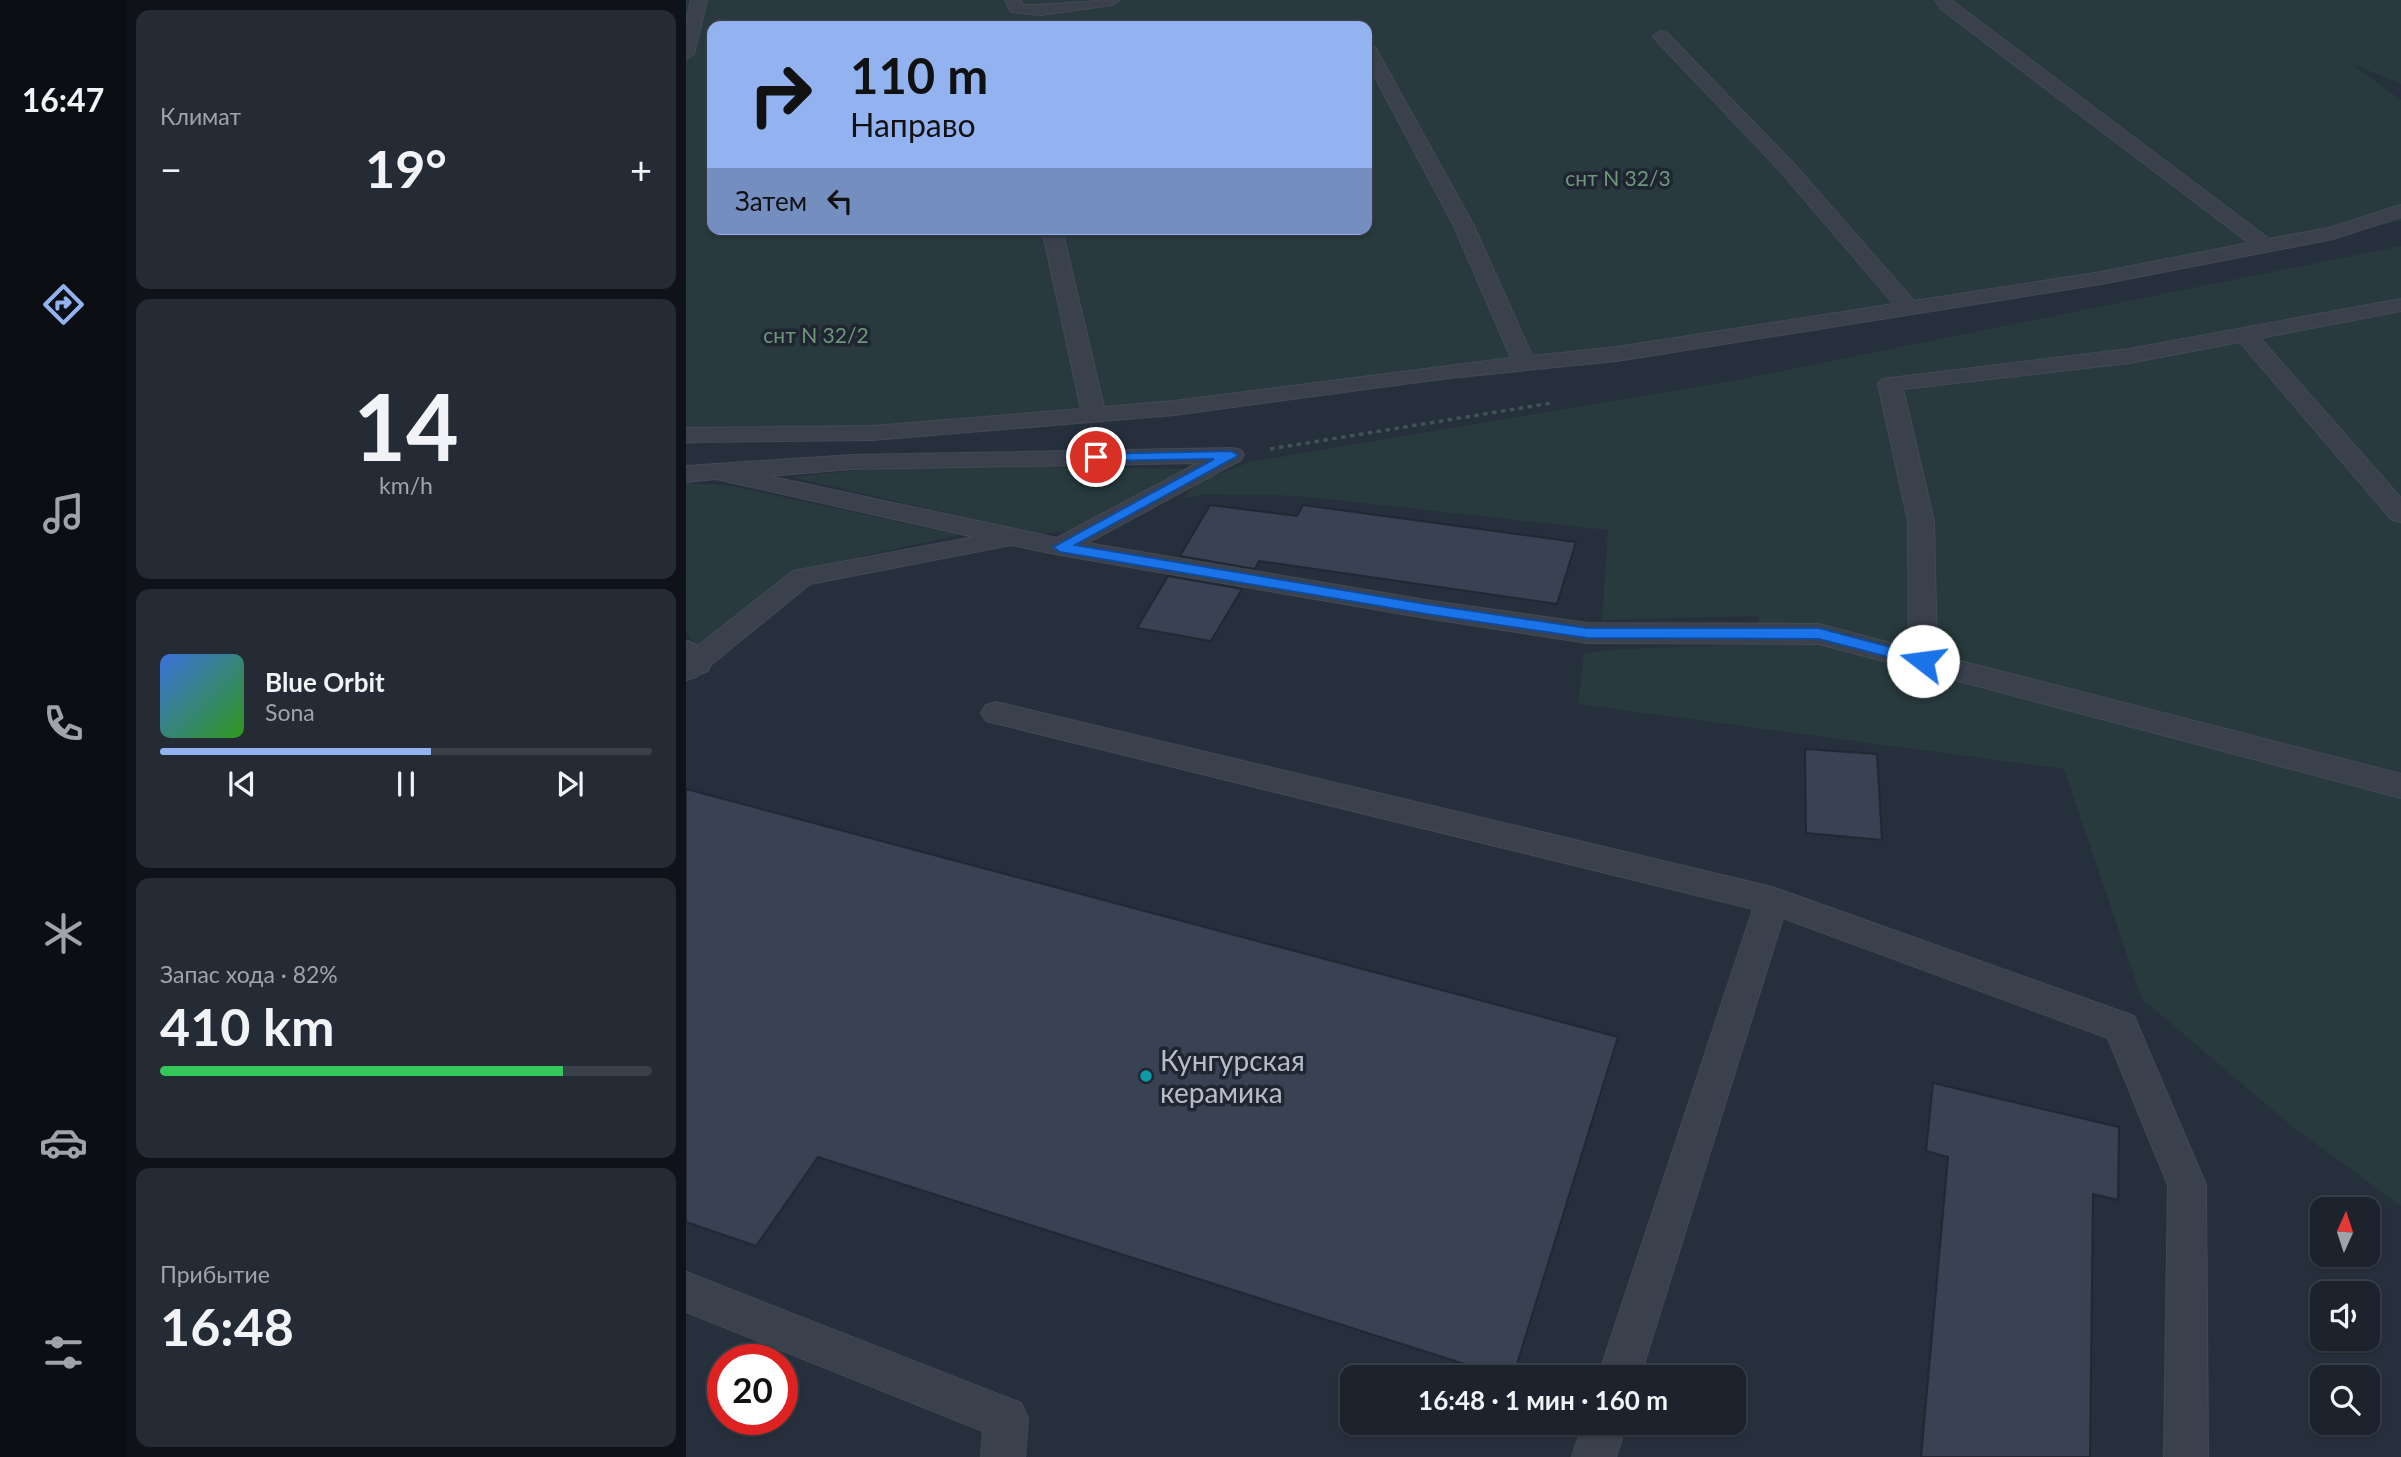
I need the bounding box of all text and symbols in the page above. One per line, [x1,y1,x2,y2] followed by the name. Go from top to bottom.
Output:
[850,46,988,104] text: 110 m
[735,49,826,140] icon: right
[22,80,104,119] text: 16:47
[160,102,241,130] text: Климат
[850,105,976,144] text: Направо
[365,137,447,199] text: 19°
[160,146,182,192] text: −
[630,146,652,192] text: +
[1565,165,1671,190] park label: снт N 32/3
[821,182,859,220] icon: left
[735,185,807,217] text: Затем
[39,280,88,329] icon: directions
[763,322,869,347] park label: снт N 32/2
[353,371,459,480] text: 14
[1066,427,1126,487] pin
[1077,438,1115,476] icon: arrive
[379,471,433,499] text: km/h
[39,489,88,538] icon: music
[1886,624,1960,698] position arrow
[265,666,385,698] text: Blue Orbit
[265,698,315,726] text: Sona
[39,699,88,748] icon: phone
[223,765,261,803] icon: previous
[387,765,425,803] icon: pause
[551,765,589,803] icon: next
[39,909,88,958] icon: climate
[160,960,338,988] text: Запас хода · 82%
[160,995,334,1057] text: 410 km
[1160,1043,1305,1109] place label: Кунгурская керамика
[1138,1068,1154,1084] marker: Кунгурская керамика
[39,1118,88,1167] icon: car
[2310,1197,2380,1267] north arrow
[2310,1197,2380,1435] map controls
[160,1260,270,1288] text: Прибытие
[2310,1281,2380,1351] button: sound
[160,1295,294,1357] text: 16:48
[39,1328,88,1377] icon: filters
[707,1344,798,1435] speed limit sign: 20
[2310,1365,2380,1435] button: search
[1418,1384,1668,1416] text: 16:48 · 1 мин · 160 m

